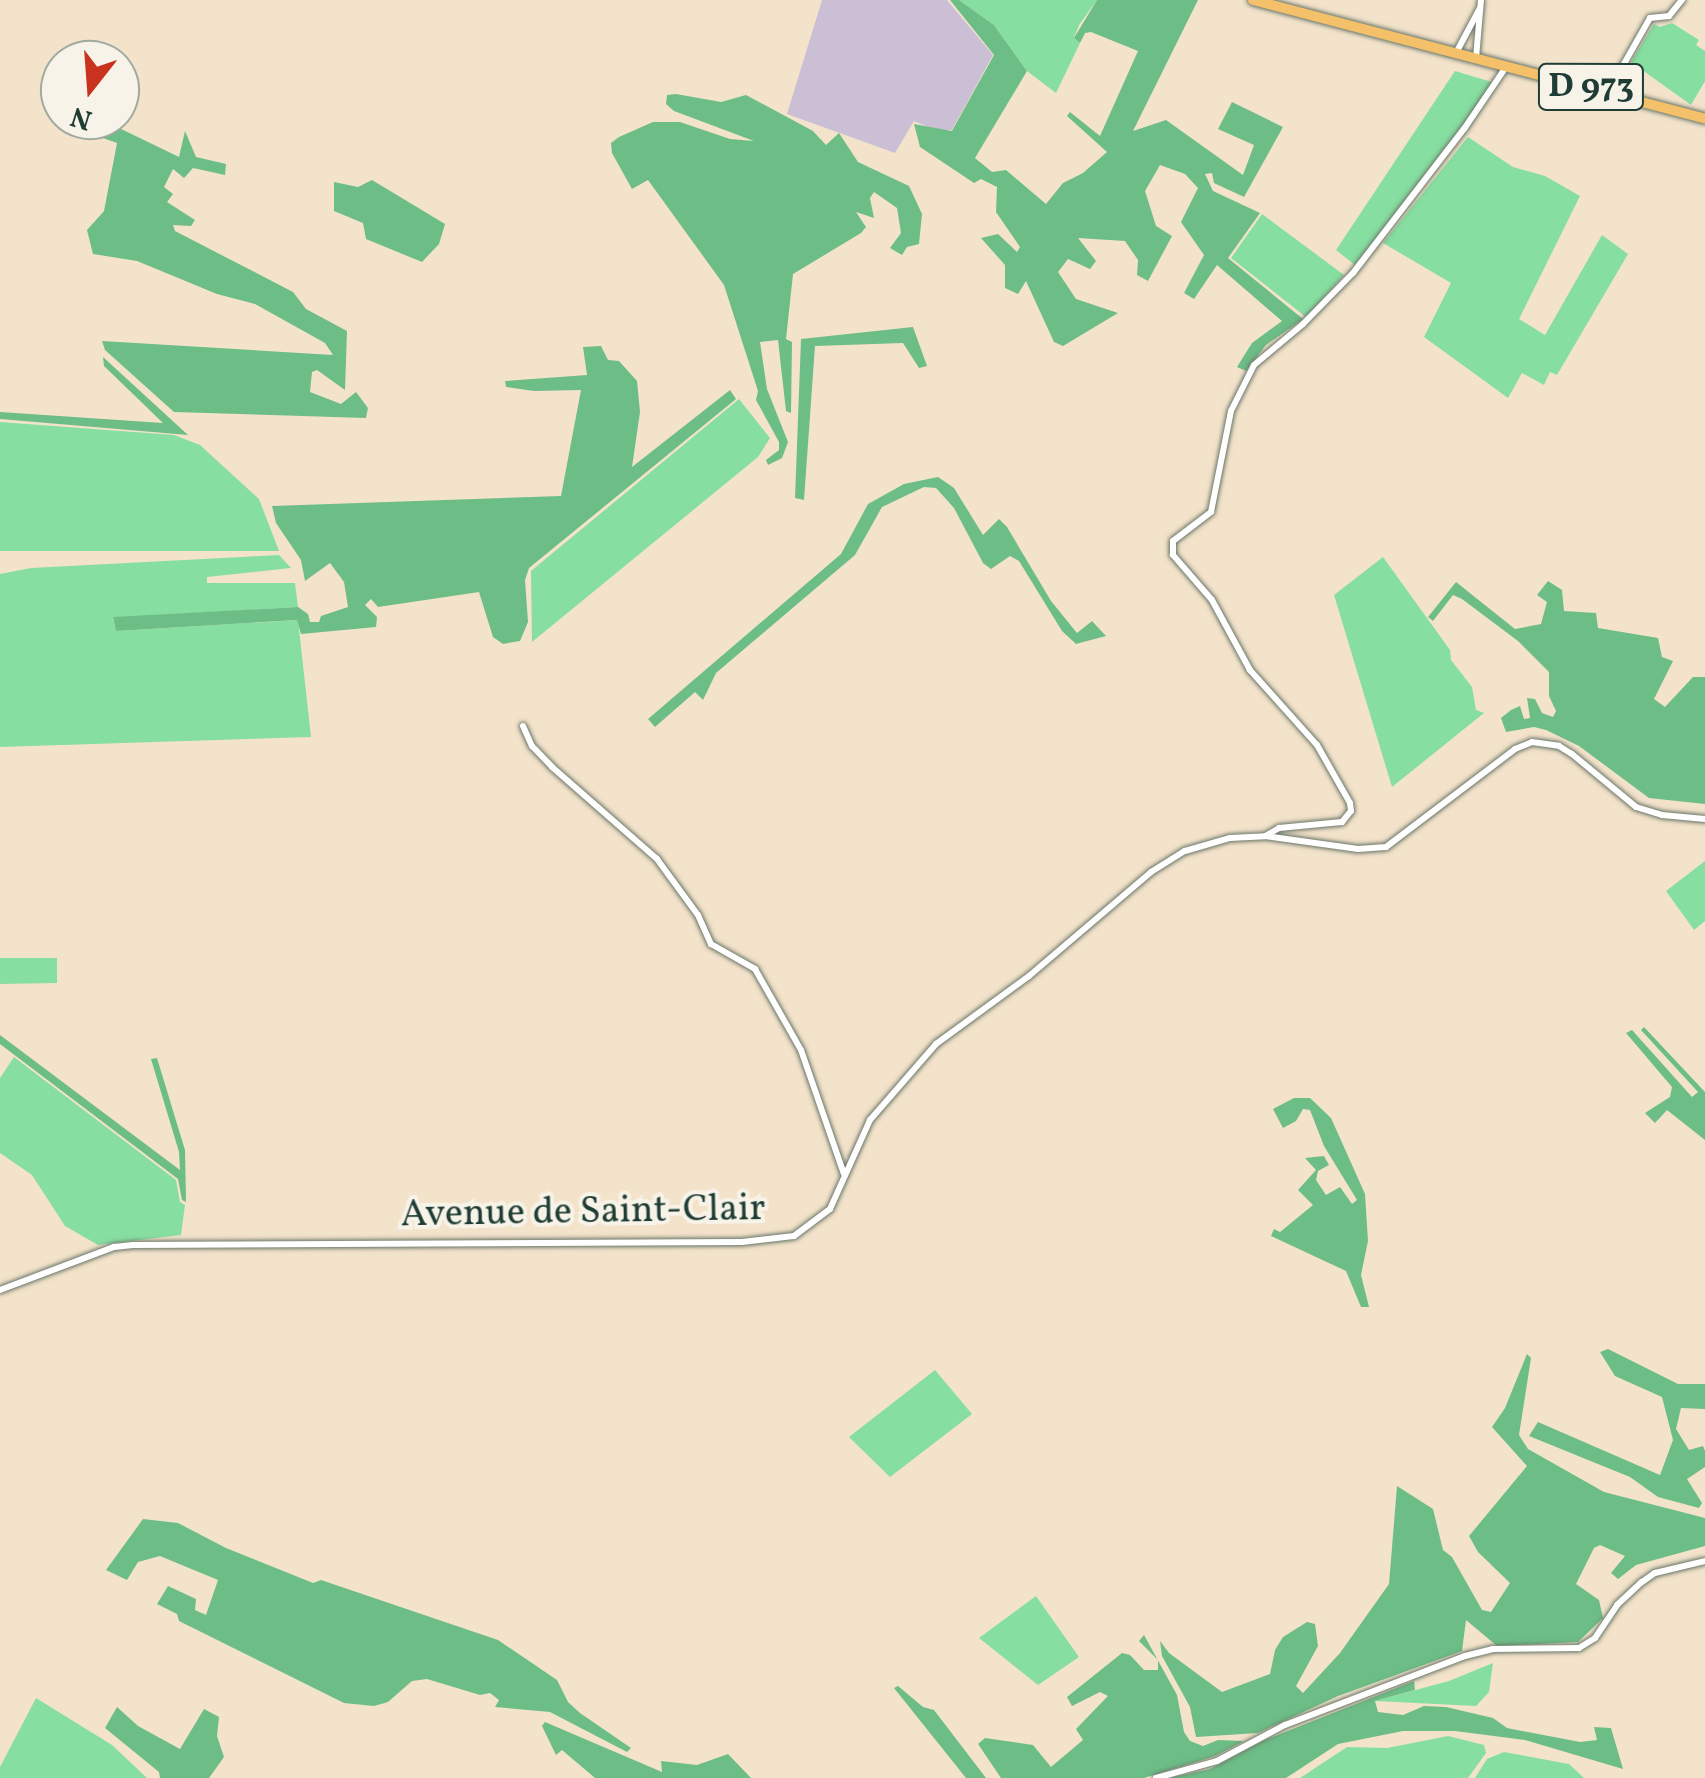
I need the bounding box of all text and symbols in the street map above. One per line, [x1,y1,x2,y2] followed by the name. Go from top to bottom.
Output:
[40,40,140,140] north arrow
[1536,57,1646,117] road number: D 973
[66,96,97,139] text: N
[400,1187,766,1239] street label: Avenue de Saint-Clair

